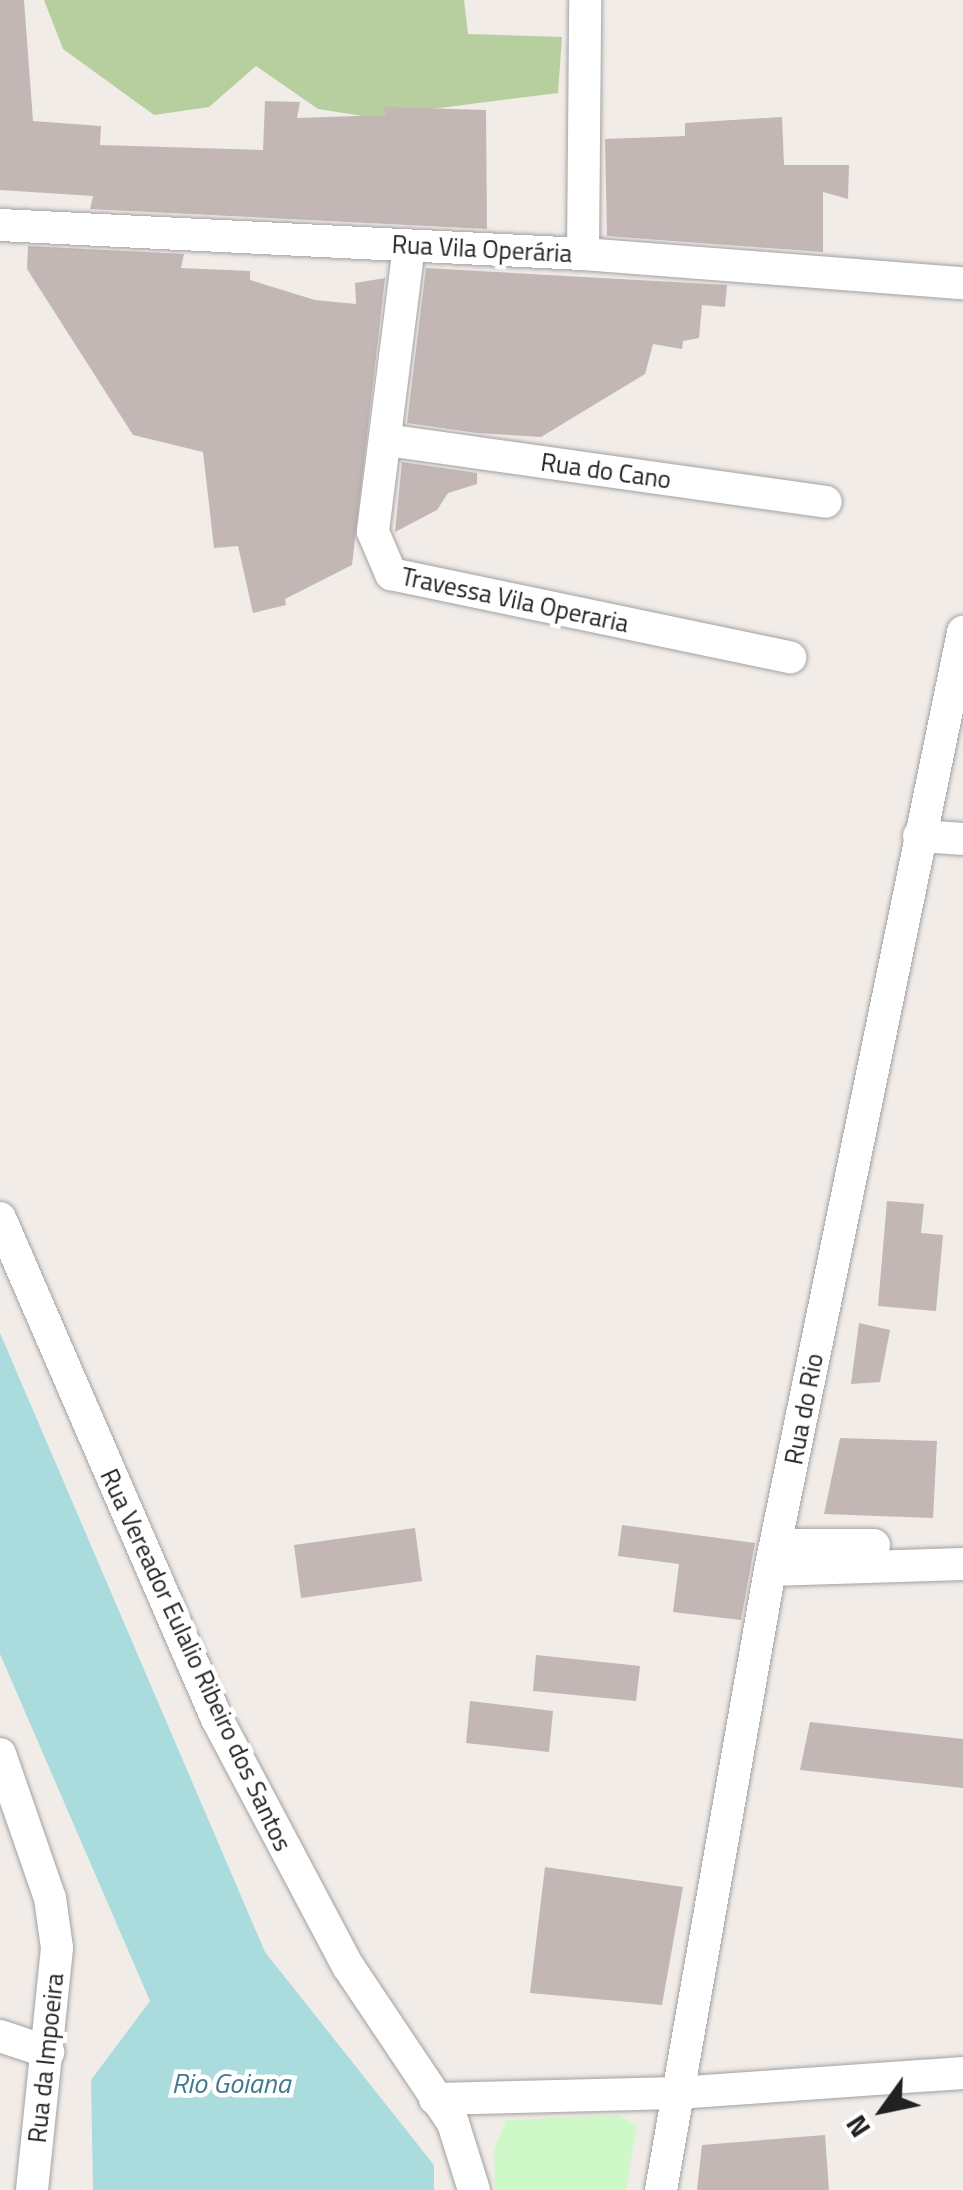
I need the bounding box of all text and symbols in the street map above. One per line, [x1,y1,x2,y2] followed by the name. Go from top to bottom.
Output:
[391,229,573,269] street label: Rua Vila Operária
[539,447,673,495] street label: Rua do Cano
[399,561,631,639] street label: Travessa Vila Operaria
[779,1351,829,1467] street label: Rua do Rio
[94,1464,298,1856] street label: Rua Vereador Eulalio Ribeiro dos Santos
[22,1972,70,2144] street label: Rua da Impoeira
[833,2060,933,2160] north arrow
[171,2066,291,2100] water label: Rio Goiana
[834,2107,881,2146] text: N

